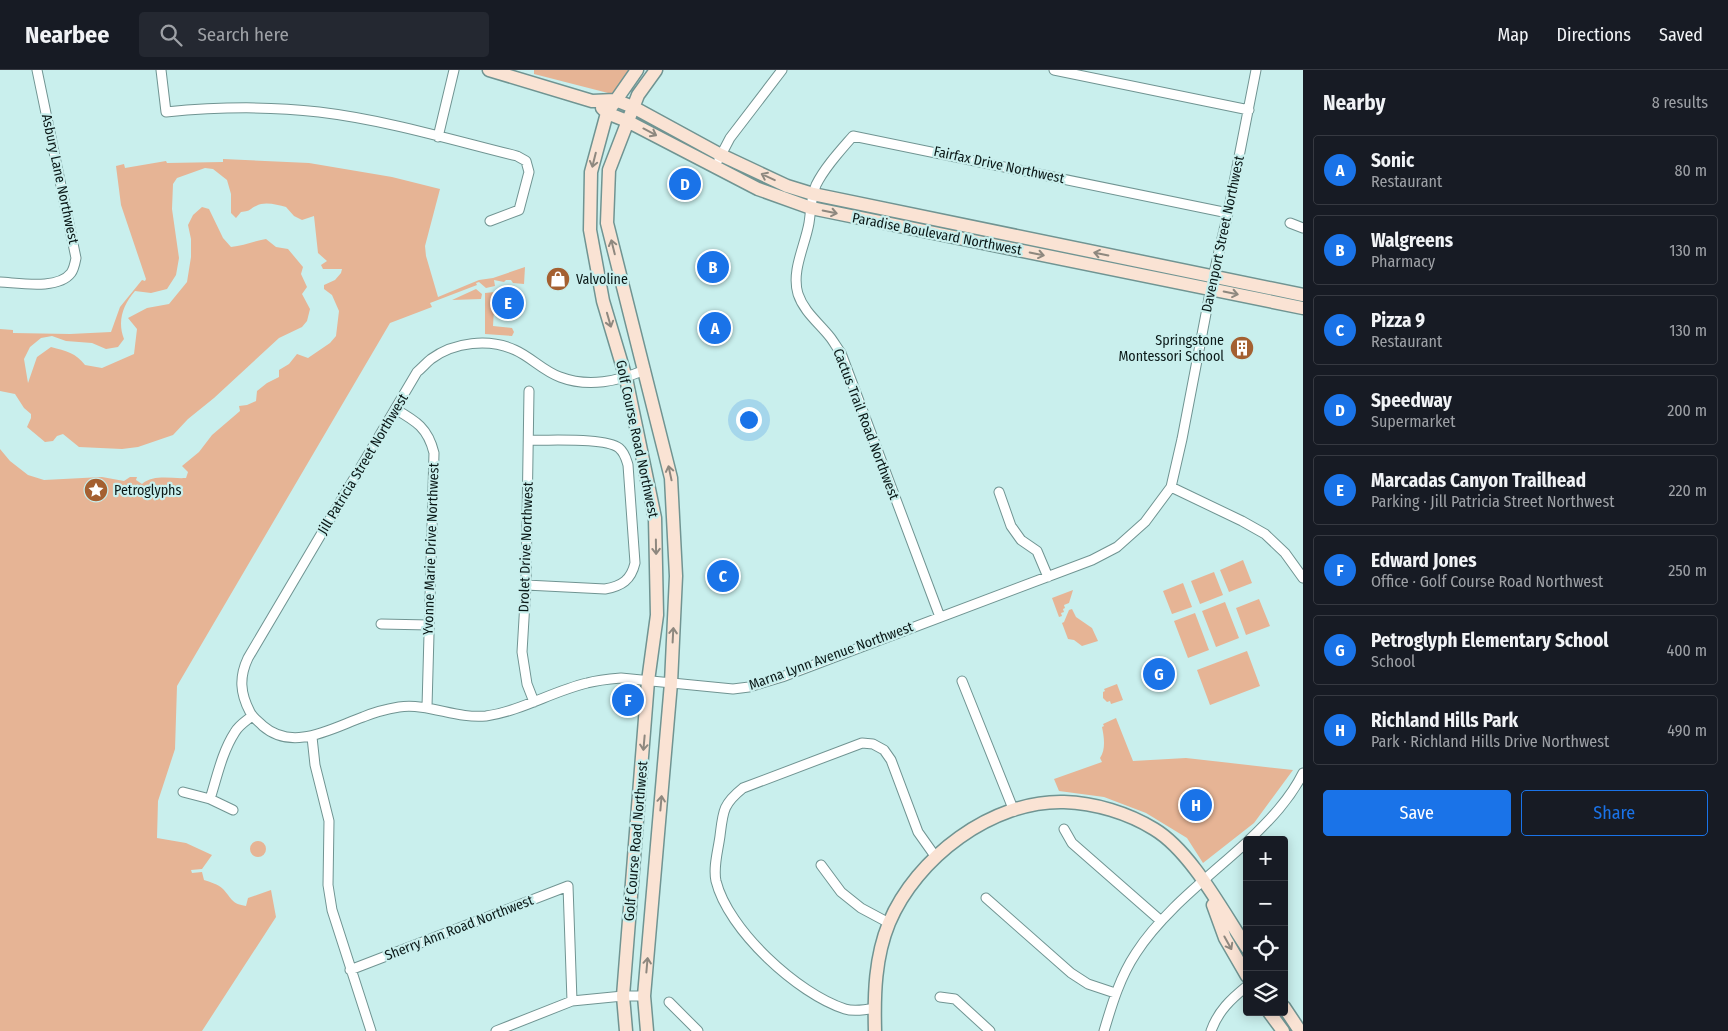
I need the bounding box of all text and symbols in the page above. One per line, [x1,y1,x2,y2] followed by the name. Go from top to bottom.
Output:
[139,12,489,57] search box
[25,21,109,49] text: Nearbee
[157,21,185,49] icon: search
[197,23,289,46] text: Search here
[1497,24,1529,46] text: Map
[1557,24,1631,46] text: Directions
[1659,24,1703,46] text: Saved
[1323,90,1385,116] text: Nearby
[1652,93,1708,112] text: 8 results
[38,112,82,246] street label: Asbury Lane Northwest
[642,127,657,137] one-way arrow
[932,143,1066,187] street label: Fairfax Drive Northwest
[1371,149,1414,172] text: Sonic
[589,151,598,167] one-way arrow
[1198,154,1248,314] street label: Davenport Street Northwest
[1336,161,1344,180] text: A
[1675,161,1707,180] text: 80 m
[669,165,701,203] pin: D
[761,172,776,181] one-way arrow
[1371,172,1442,191] text: Restaurant
[821,208,837,217] one-way arrow
[851,209,1024,259] street label: Paradise Boulevard Northwest
[1371,229,1453,252] text: Walgreens
[608,240,617,256] one-way arrow
[1336,241,1344,260] text: B
[1669,241,1707,260] text: 130 m
[697,248,729,286] pin: B
[1093,249,1109,258] one-way arrow
[1029,250,1045,259] one-way arrow
[1371,252,1435,271] text: Pharmacy
[545,266,571,292] shop icon: Valvoline
[576,271,628,288] place label: Valvoline
[492,284,524,322] pin: E
[1222,289,1238,298] one-way arrow
[699,309,731,347] pin: A
[1371,309,1425,332] text: Pizza 9
[604,311,614,327] one-way arrow
[1336,321,1344,340] text: C
[1669,321,1707,340] text: 130 m
[1118,332,1224,365] place label: Springstone Montessori School
[1371,332,1442,351] text: Restaurant
[1229,335,1255,361] building icon: Springstone Montessori School
[829,346,903,502] street label: Cactus Trail Road Northwest
[612,359,662,520] street label: Golf Course Road Northwest
[1371,389,1452,412] text: Speedway
[314,390,412,537] street label: Jill Patricia Street Northwest
[1335,401,1345,420] text: D
[1667,401,1707,420] text: 200 m
[736,407,762,433] your location
[1371,412,1455,431] text: Supermarket
[419,462,443,636] street label: Yvonne Marie Drive Northwest
[665,465,674,481] one-way arrow
[1371,469,1586,492] text: Marcadas Canyon Trailhead
[83,477,109,503] place icon: Petroglyphs
[515,481,537,613] street label: Drolet Drive Northwest
[1336,481,1344,500] text: E
[1668,481,1707,500] text: 220 m
[114,482,181,499] place label: Petroglyphs
[1371,492,1615,511] text: Parking · Jill Patricia Street Northwest
[651,538,661,554] one-way arrow
[1371,549,1476,572] text: Edward Jones
[707,557,739,595] pin: C
[1336,561,1344,580] text: F
[1668,561,1707,580] text: 250 m
[1371,572,1603,591] text: Office · Golf Course Road Northwest
[747,618,916,694] street label: Marna Lynn Avenue Northwest
[669,627,678,643] one-way arrow
[1371,629,1608,652] text: Petroglyph Elementary School
[1335,641,1345,660] text: G
[1667,641,1707,660] text: 400 m
[1371,652,1415,671] text: School
[1143,655,1175,693] pin: G
[612,681,644,719] pin: F
[1371,709,1518,732] text: Richland Hills Park
[1335,721,1345,740] text: H
[1667,721,1707,740] text: 490 m
[1371,732,1609,751] text: Park · Richland Hills Drive Northwest
[639,735,649,751] one-way arrow
[621,760,652,922] street label: Golf Course Road Northwest
[1180,786,1212,824] pin: H
[1323,790,1511,836] button: Save
[1521,790,1708,836] button: Share
[656,795,666,811] one-way arrow
[1243,836,1288,1016] map controls
[1243,836,1288,881] button: +
[1243,881,1288,926] button: −
[382,892,536,964] street label: Sherry Ann Road Northwest
[1243,926,1288,971] button: locate
[1223,936,1233,951] one-way arrow
[642,957,652,973] one-way arrow
[1243,971,1288,1016] button: layers

